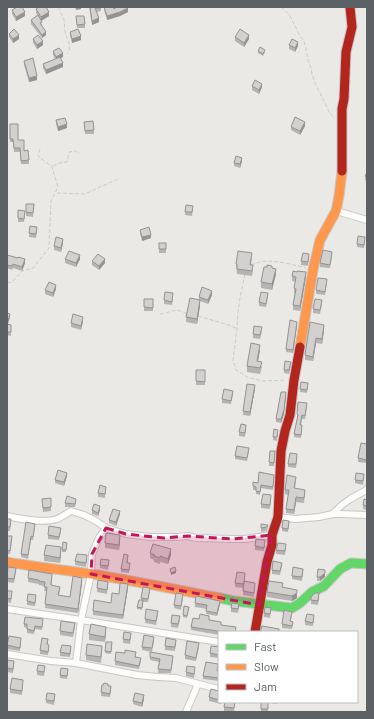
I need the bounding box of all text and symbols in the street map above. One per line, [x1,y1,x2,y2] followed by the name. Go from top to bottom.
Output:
[218,631,358,703] legend
[254,639,277,653] text: Fast
[254,659,279,673] text: Slow
[254,679,277,693] text: Jam

